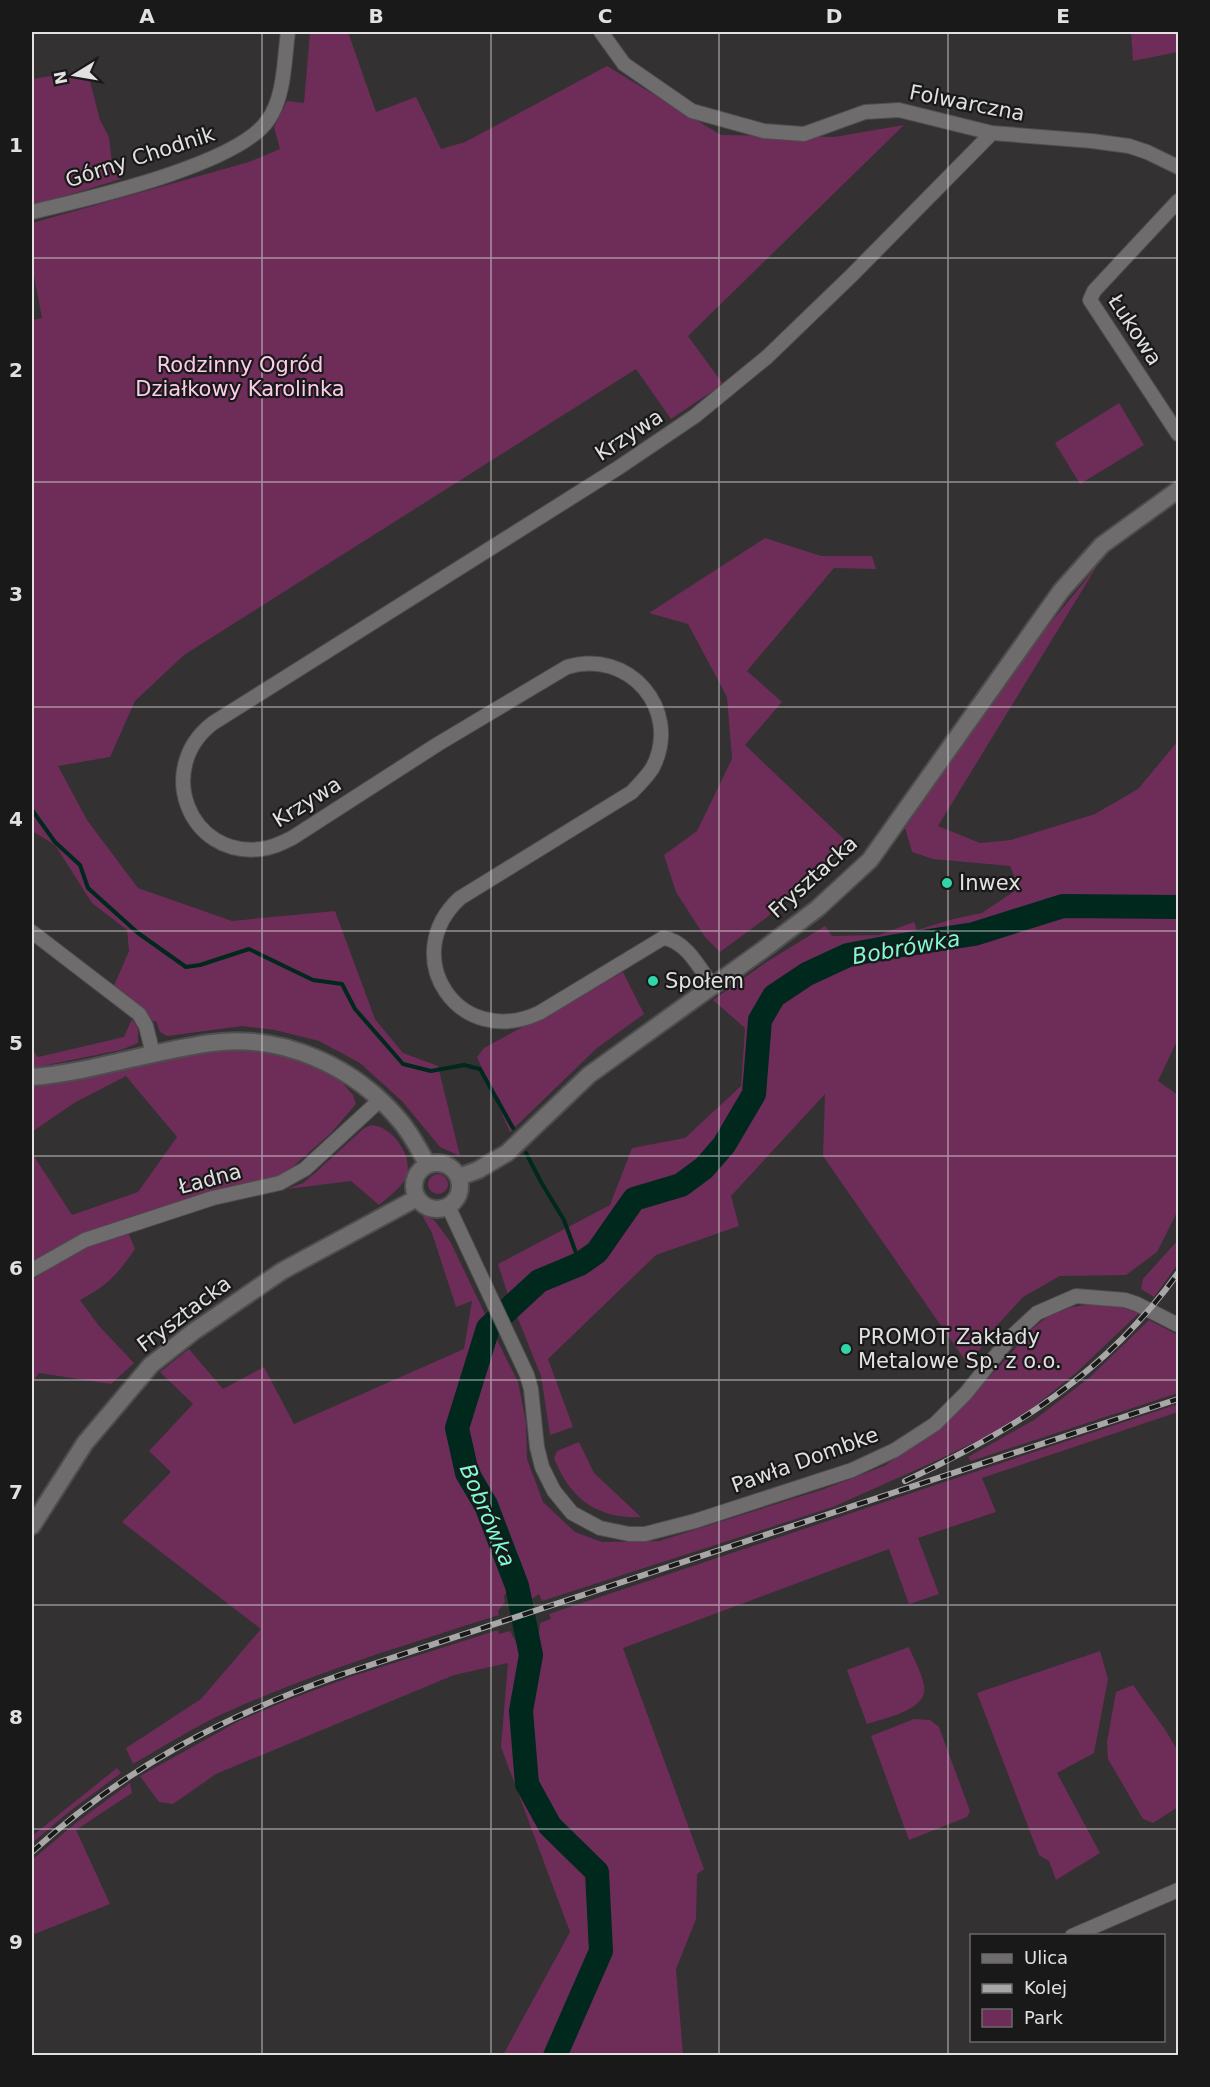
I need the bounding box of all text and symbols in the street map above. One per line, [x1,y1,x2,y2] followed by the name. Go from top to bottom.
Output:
[139,4,155,28] text: A
[368,4,384,28] text: B
[598,4,612,28] text: C
[826,4,842,28] text: D
[1056,4,1070,28] text: E
[45,45,105,105] north arrow
[50,69,71,86] text: N
[907,80,1027,126] street label: Folwarczna
[62,121,218,192] street label: Górny Chodnik
[9,133,23,157] text: 1
[1103,289,1167,370] street label: Łukowa
[135,353,345,401] park label: Rodzinny Ogród Działkowy Karolinka
[9,358,23,382] text: 2
[591,404,667,466] street label: Krzywa
[9,582,23,606] text: 3
[268,772,346,832] street label: Krzywa
[9,807,23,831] text: 4
[764,831,862,923] street label: Frysztacka
[959,871,1021,895] place label: Inwex
[940,876,954,890] marker: Inwex
[850,926,962,969] water label: Bobrówka
[665,969,744,993] place label: Społem
[646,974,660,988] marker: Społem
[9,1031,23,1055] text: 5
[175,1159,244,1199] street label: Ładna
[9,1256,23,1280] text: 6
[132,1271,236,1357] street label: Frysztacka
[858,1325,1062,1373] place label: PROMOT Zakłady Metalowe Sp. z o.o.
[839,1342,853,1356] marker: PROMOT Zakłady Metalowe Sp. z o.o.
[728,1422,882,1498] street label: Pawła Dombke
[455,1460,520,1570] water label: Bobrówka
[9,1480,23,1504] text: 7
[9,1705,23,1729] text: 8
[9,1930,23,1954] text: 9
[970,1934,1165,2042] legend
[1024,1947,1068,1968] text: Ulica
[1024,1977,1067,1998] text: Kolej
[1024,2007,1063,2028] text: Park

